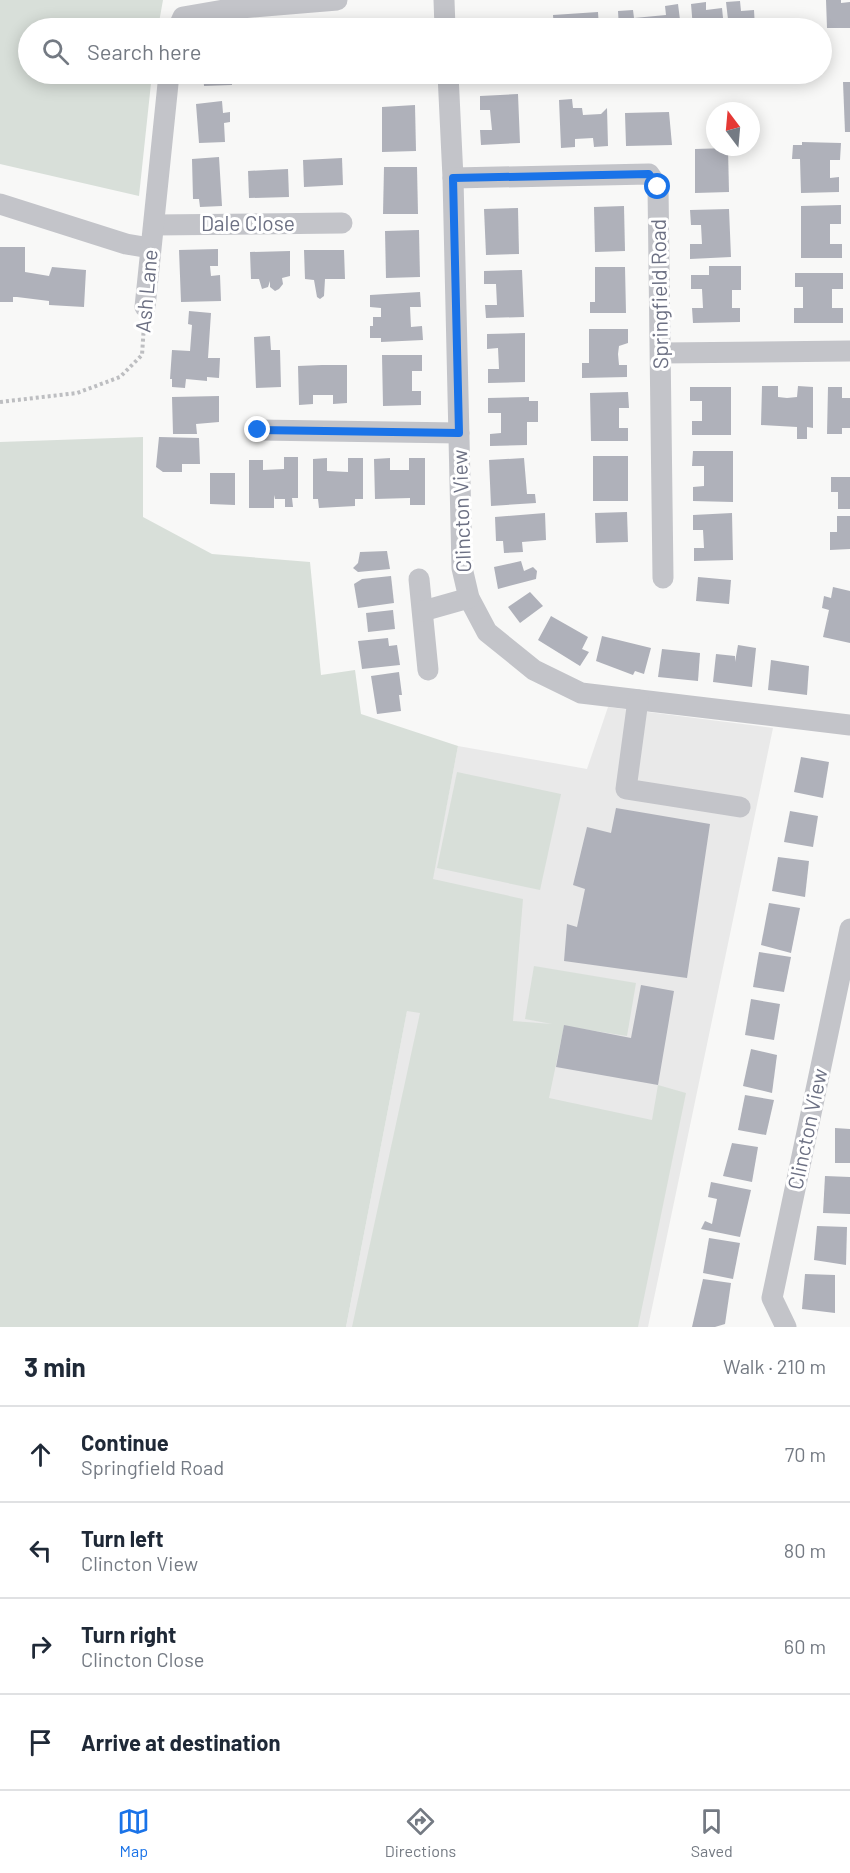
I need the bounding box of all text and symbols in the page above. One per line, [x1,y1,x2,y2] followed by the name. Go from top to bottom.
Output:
[18,18,832,84] search box
[39,35,72,68] icon: search
[87,38,201,64] text: Search here
[706,102,760,156] north arrow
[644,173,670,199] route start
[201,210,295,235] street label: Dale Close
[645,219,672,369] street label: Springfield Road
[129,248,162,334] street label: Ash Lane
[244,416,270,442] route end
[446,449,475,573] street label: Clincton View
[782,1066,832,1191] street label: Clincton View
[24,1351,86,1382] text: 3 min
[723,1354,826,1378] text: Walk · 210 m
[81,1429,169,1455] text: Continue
[24,1438,57,1471] icon: ahead
[785,1442,826,1466] text: 70 m
[81,1455,224,1479] text: Springfield Road
[81,1525,164,1551] text: Turn left
[24,1534,57,1567] icon: left
[784,1538,826,1562] text: 80 m
[81,1551,198,1575] text: Clincton View
[81,1621,176,1647] text: Turn right
[24,1630,57,1663] icon: right
[784,1634,826,1658] text: 60 m
[81,1647,204,1671] text: Clincton Close
[24,1726,57,1759] icon: arrive
[81,1729,280,1755] text: Arrive at destination
[117,1805,150,1860] tab: Map
[385,1805,456,1860] tab: Directions
[691,1805,733,1860] tab: Saved

